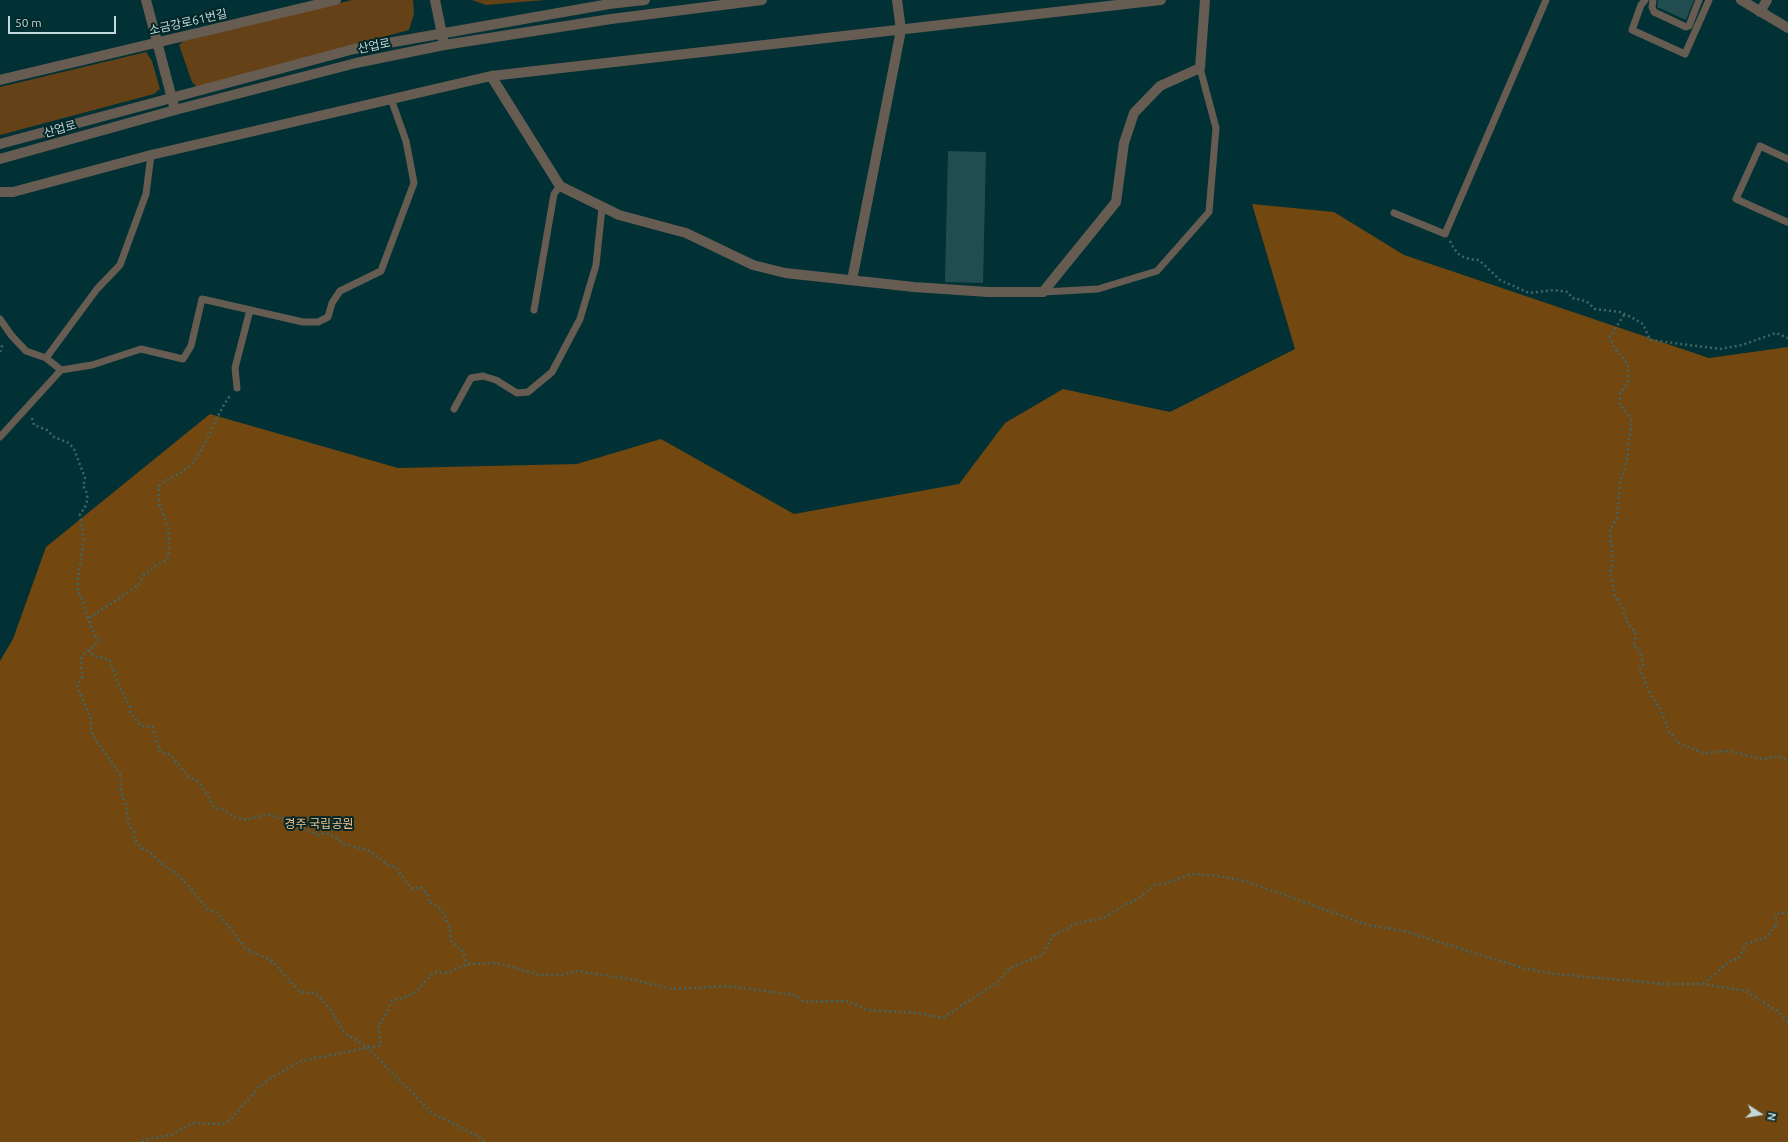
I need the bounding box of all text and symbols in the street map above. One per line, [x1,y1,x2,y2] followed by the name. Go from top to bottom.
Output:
[148,6,228,38] street label: 소금강로61번길
[10,8,118,34] scale bar
[15,16,42,29] text: 50 m
[356,36,392,56] street label: 산업로
[42,118,78,140] street label: 산업로
[285,817,353,831] park label: 경주 국립공원
[1740,1094,1780,1134] north arrow
[1765,1111,1778,1122] text: N

